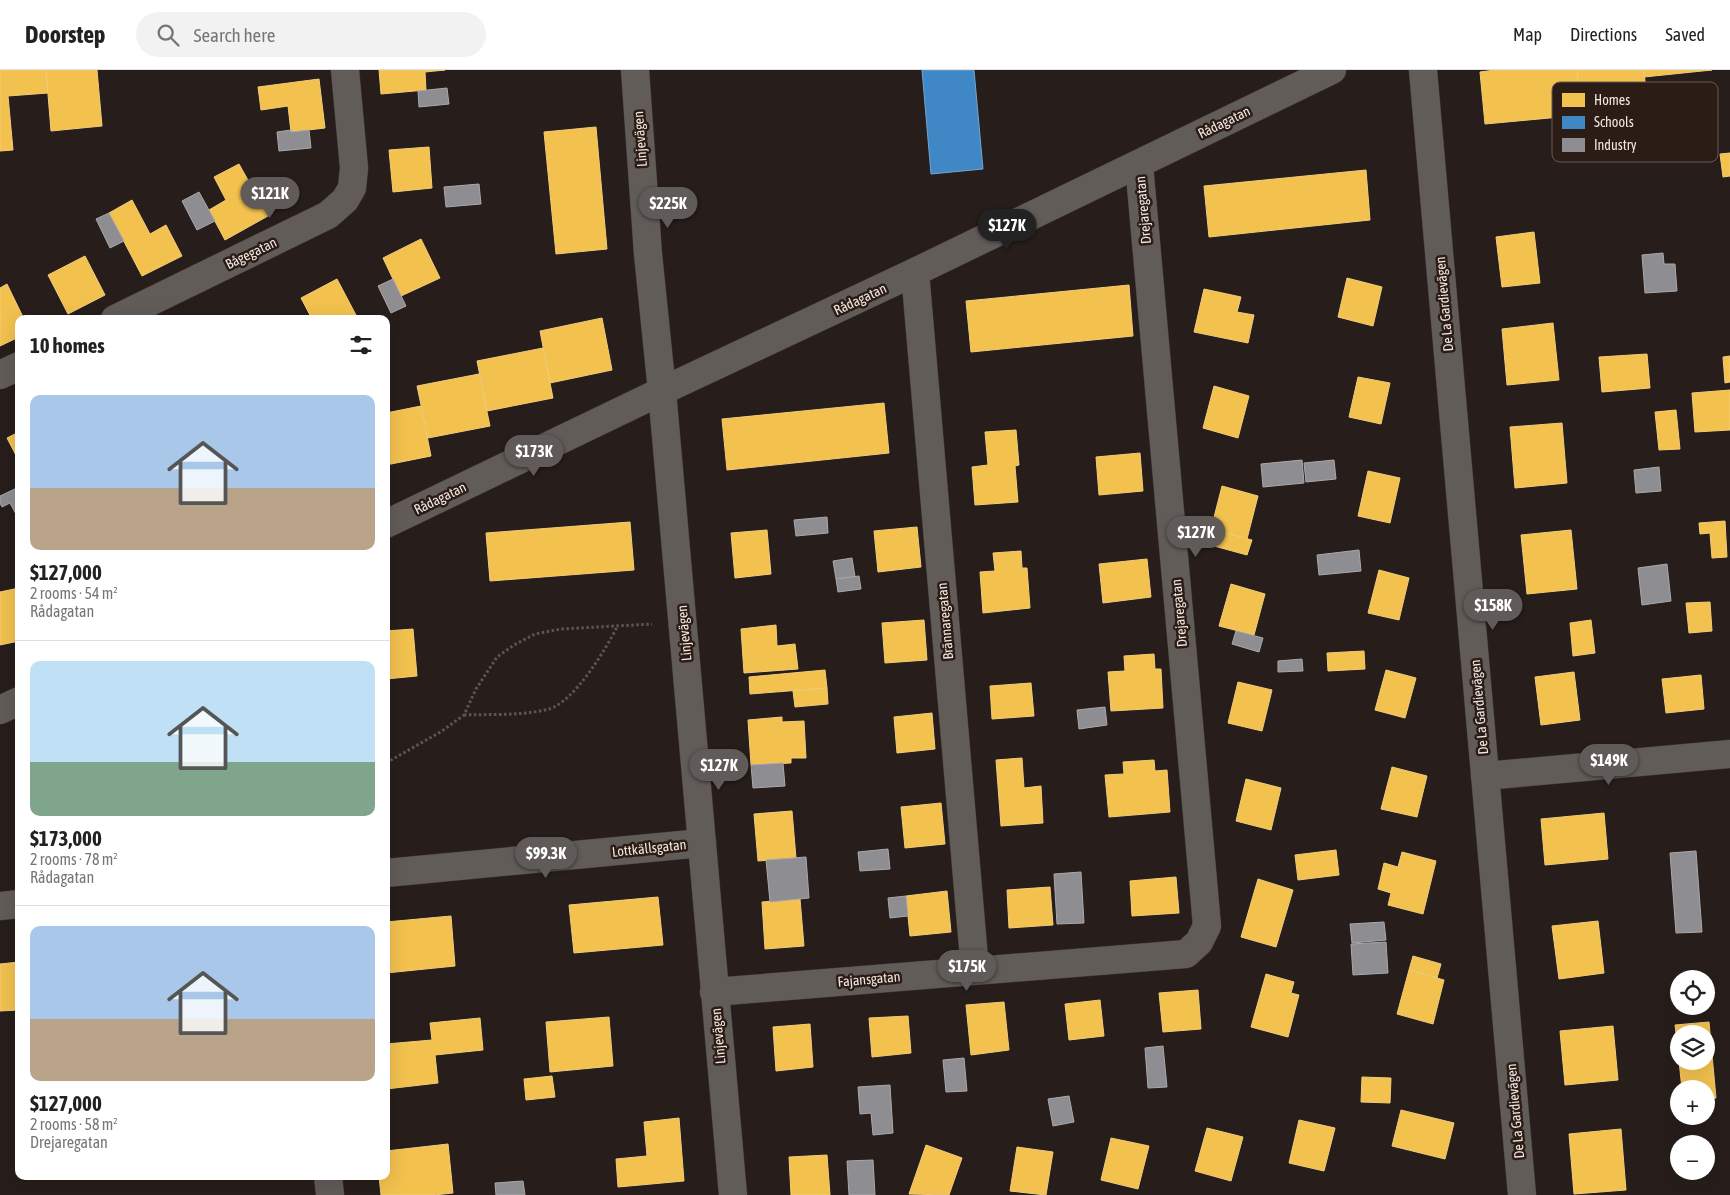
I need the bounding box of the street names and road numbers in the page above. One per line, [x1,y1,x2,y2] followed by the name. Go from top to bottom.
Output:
[1195,102,1253,142] street label: Rådagatan
[630,111,650,167] street label: Linjevägen
[1132,175,1154,245] street label: Drejaregatan
[223,234,279,272] street label: Bågegatan
[1432,256,1456,352] street label: De La Gardievägen
[831,280,889,318] street label: Rådagatan
[411,478,469,518] street label: Rådagatan
[1168,578,1190,648] street label: Drejaregatan
[934,582,956,660] street label: Brännaregatan
[674,604,694,662] street label: Linjevägen
[1467,659,1491,755] street label: De La Gardievägen
[611,836,687,860] street label: Lottkällsgatan
[837,968,901,990] street label: Fajansgatan
[708,1007,728,1065] street label: Linjevägen
[1503,1063,1527,1159] street label: De La Gardievägen

